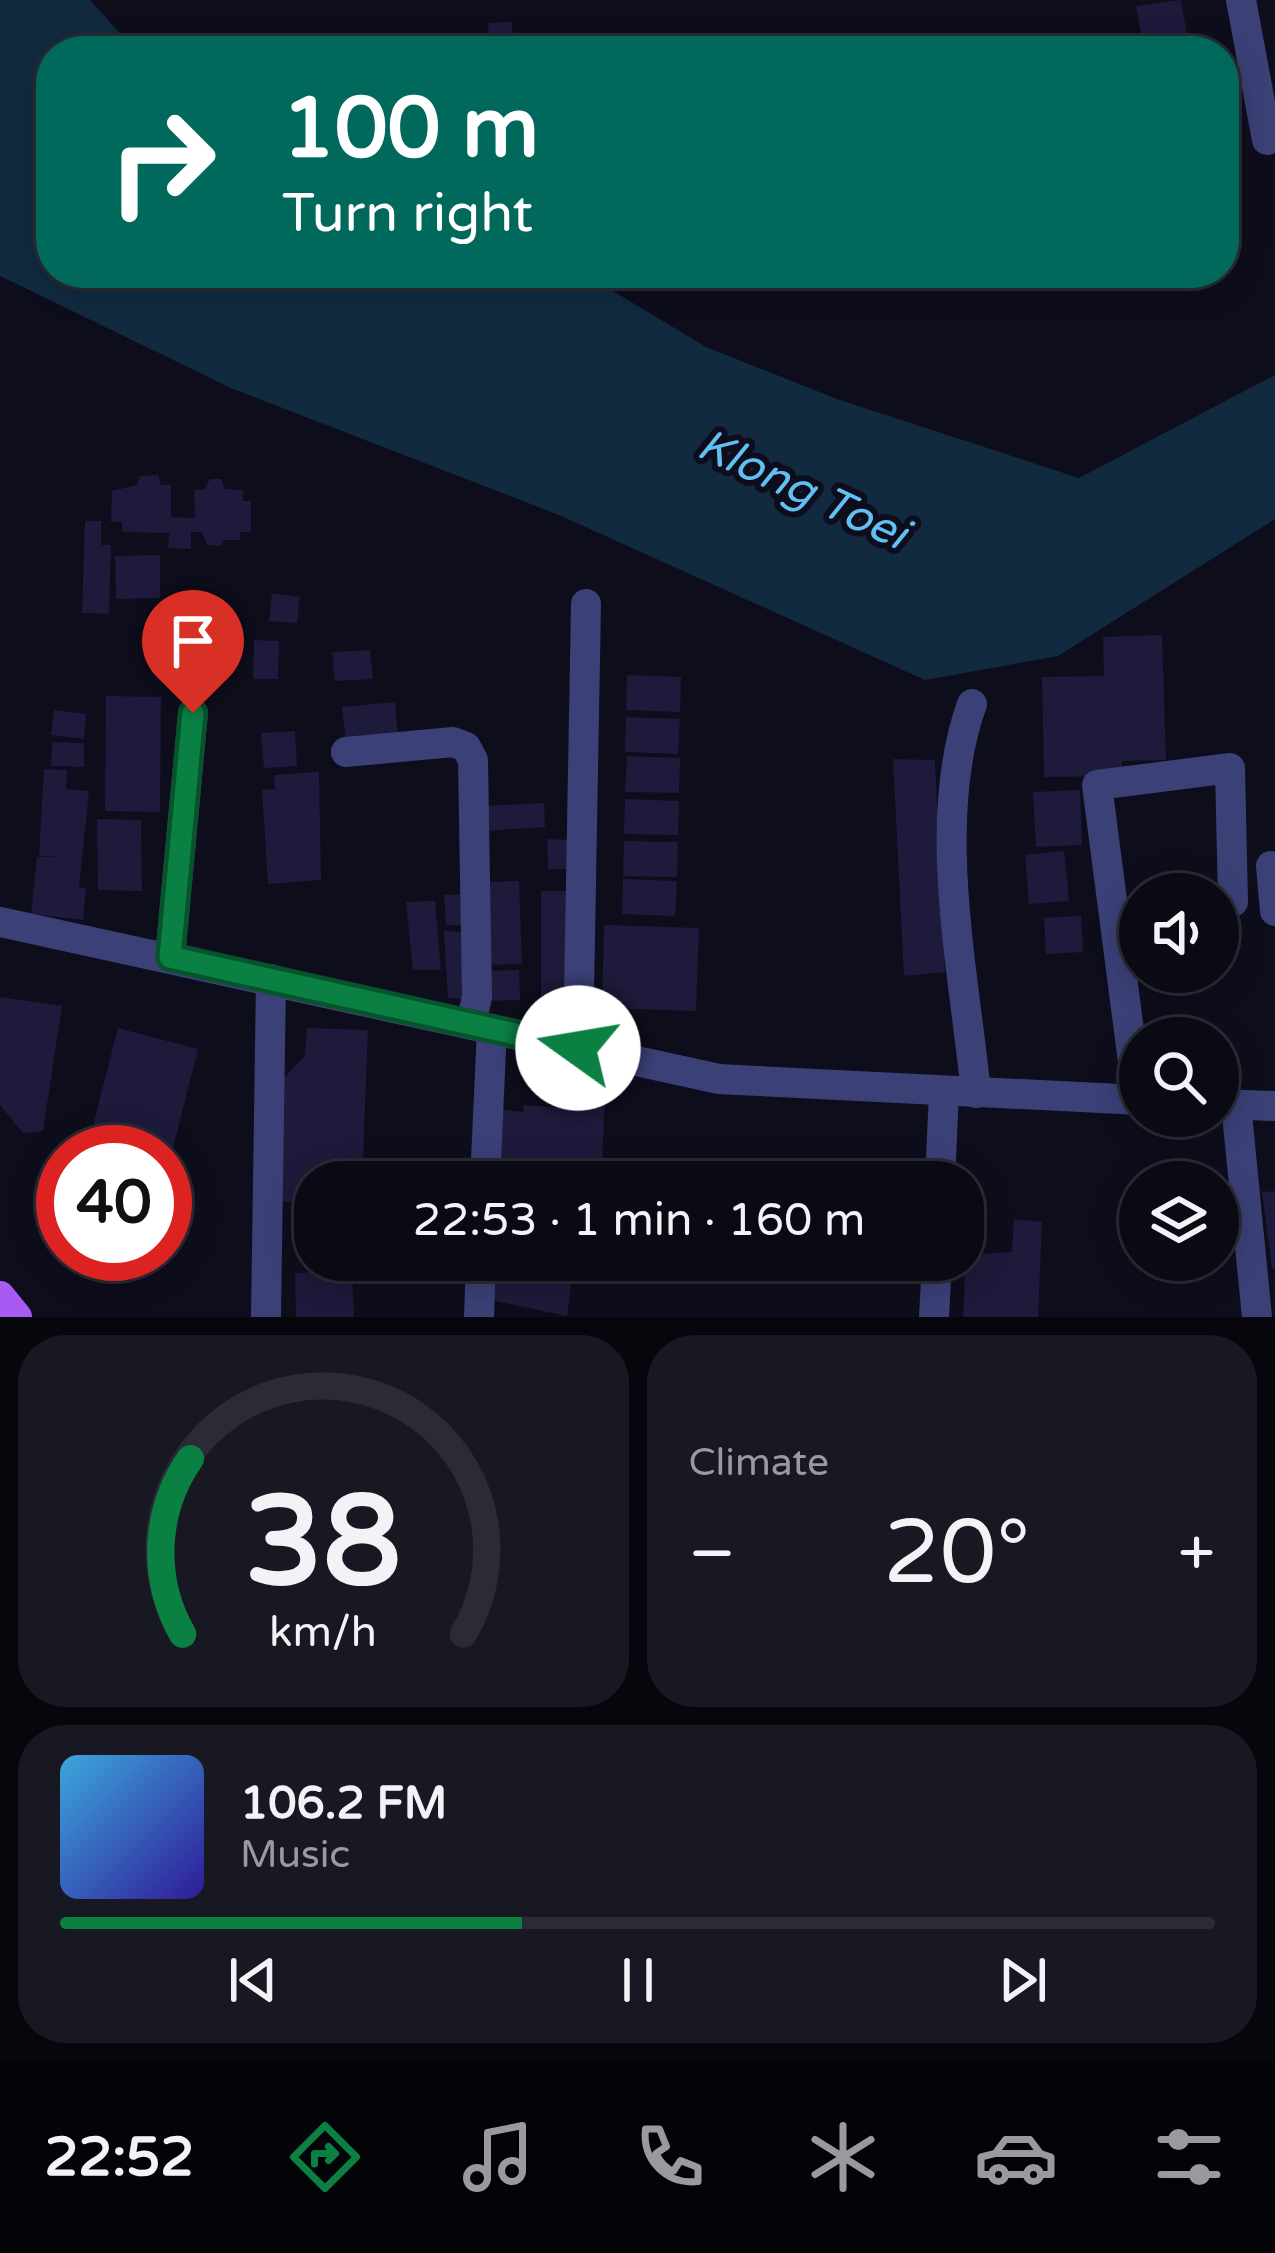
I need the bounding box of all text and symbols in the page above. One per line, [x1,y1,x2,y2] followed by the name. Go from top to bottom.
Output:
[282,79,539,180] text: 100 m
[84,84,240,240] icon: right
[282,181,533,246] text: Turn right
[689,418,920,564] water label: Klong Toei
[142,590,244,713] pin
[160,608,226,674] icon: arrive
[1119,873,1239,1281] map controls
[1119,873,1239,993] button: sound
[515,985,641,1111] position arrow
[1119,1017,1239,1137] button: search
[36,1125,192,1281] speed limit sign: 40
[1119,1161,1239,1281] button: layers
[413,1194,865,1248] text: 22:53 · 1 min · 160 m
[689,1439,829,1486] text: Climate
[245,1468,402,1619] text: 38
[883,1499,1030,1608] text: 20°
[689,1514,736,1594] text: −
[1178,1514,1215,1594] text: +
[269,1607,377,1658] text: km/h
[240,1777,447,1831] text: 106.2 FM
[240,1831,350,1878] text: Music
[220,1947,286,2013] icon: previous
[605,1947,671,2013] icon: pause
[990,1947,1056,2013] icon: next
[283,2115,367,2199] icon: directions
[456,2115,540,2199] icon: music
[628,2115,712,2199] icon: phone
[801,2115,885,2199] icon: climate
[974,2115,1058,2199] icon: car
[1147,2115,1231,2199] icon: filters
[44,2125,194,2190] text: 22:52

